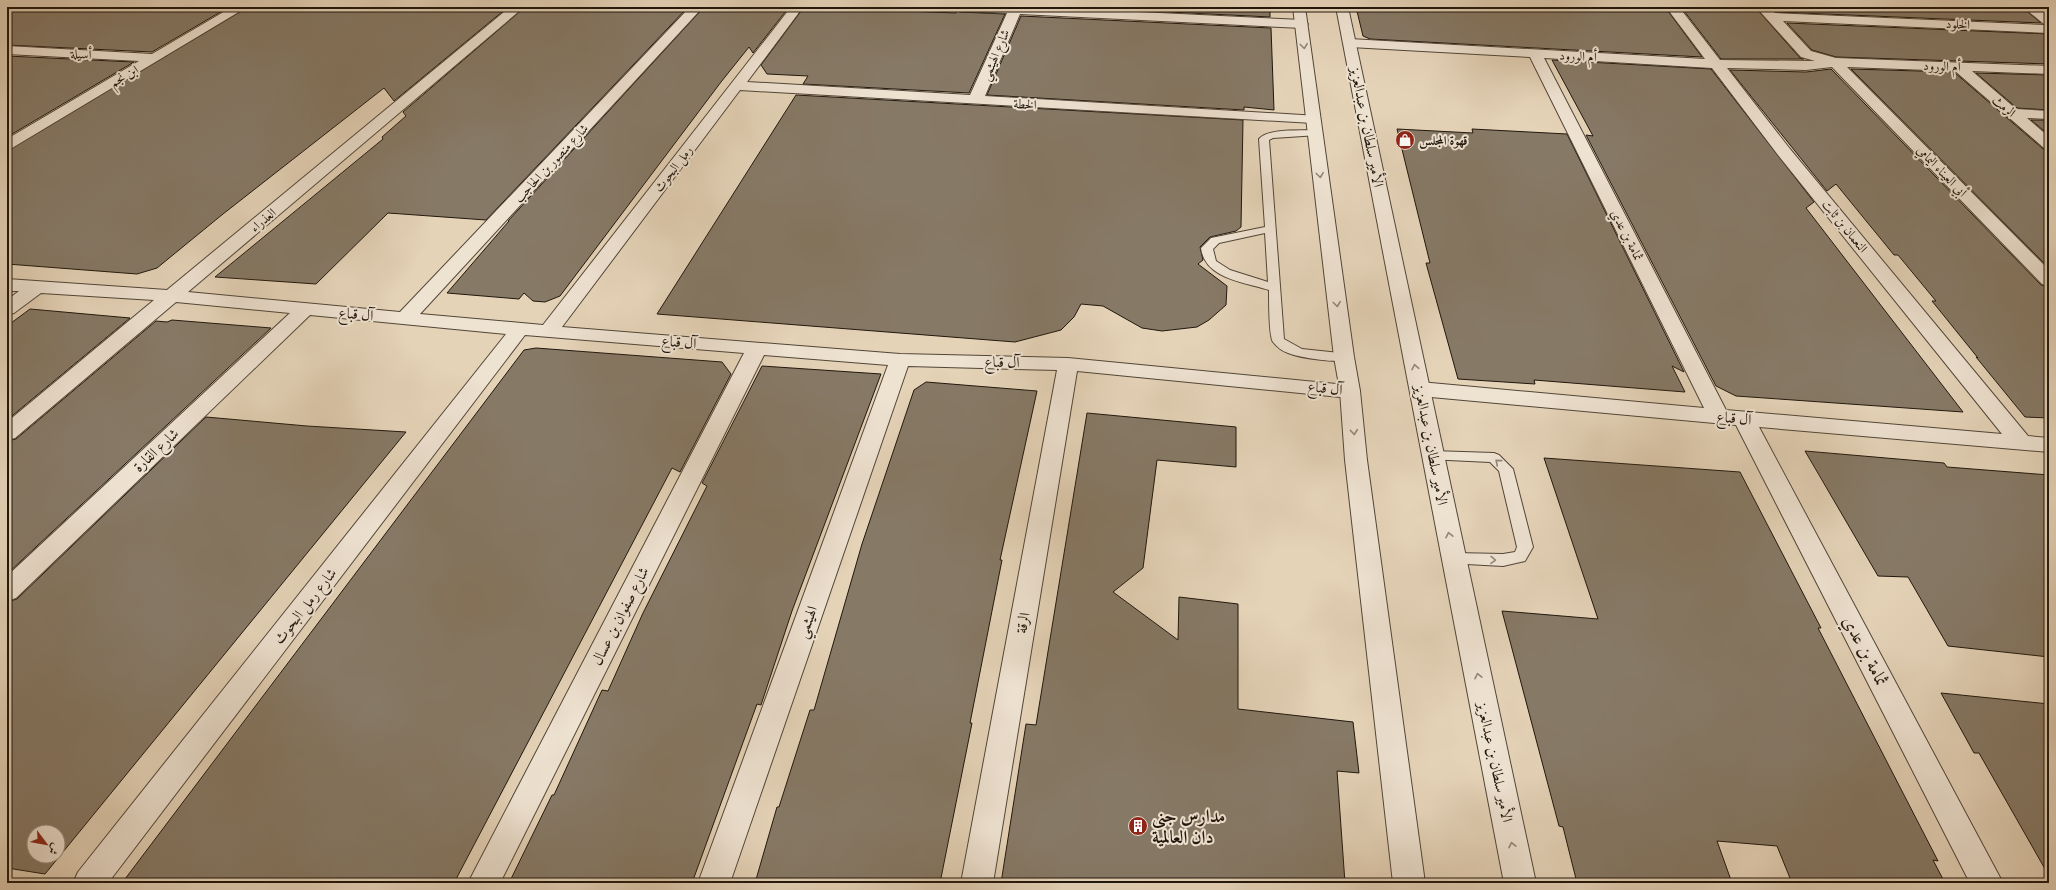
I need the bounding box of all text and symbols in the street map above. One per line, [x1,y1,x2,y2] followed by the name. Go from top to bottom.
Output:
[1945,16,1971,32] street label: الخلود
[978,27,1017,85] street label: شارع الهيثمي
[1300,43,1309,49] one-way arrow
[69,45,92,62] street label: أسيلة
[1559,47,1597,68] street label: أم الورود
[1923,57,1961,78] street label: أم الورود
[107,62,144,94] street label: ابن نجم
[1345,63,1389,189] street label: الأمير سلطان بن عبدالعزيز
[1989,92,2019,120] street label: الرمث
[1013,96,1037,112] street label: الخطة
[511,121,594,208] street label: شارع منصور بن الحاجب
[1394,129,1416,151] shop icon: قهوة المجلس
[1419,133,1468,149] place label: قهوة المجلس
[1911,141,1971,203] street label: أبي العيناء اليمامي
[651,143,697,196] street label: رمل البحوث
[1316,172,1325,178] one-way arrow
[1818,197,1871,256] street label: النعمان بن ثابت
[247,205,280,236] street label: العذراء
[1605,207,1646,264] street label: ثمامة بن عدي
[1332,301,1341,307] one-way arrow
[337,304,376,329] street label: آل قباع
[660,332,699,357] street label: آل قباع
[984,353,1021,375] street label: آل قباع
[1412,363,1420,370] one-way arrow
[1306,377,1345,403] street label: آل قباع
[1409,381,1453,507] street label: الأمير سلطان بن عبدالعزيز
[1715,408,1754,433] street label: آل قباع
[129,424,185,479] street label: شارع القارة
[1349,429,1358,435] one-way arrow
[1496,460,1503,467] one-way arrow
[1445,532,1453,538] one-way arrow
[1490,556,1496,564] one-way arrow
[270,564,343,650] street label: شارع رمل البحوث
[587,564,656,670] street label: شارع صفوان بن عسال
[793,603,826,642] street label: الهيثمي
[1012,611,1034,635] street label: الرقة
[1834,612,1892,691] street label: ثمامة بن عدي
[1474,673,1482,679] one-way arrow
[1472,698,1518,824] street label: الأمير سلطان بن عبدالعزيز
[1152,806,1225,848] place label: مدارس جنى دان العالمية
[1127,815,1149,837] building icon: مدارس جنى دان العالمية
[26,824,66,864] north arrow
[46,841,62,857] text: ش
[1509,842,1517,848] one-way arrow

